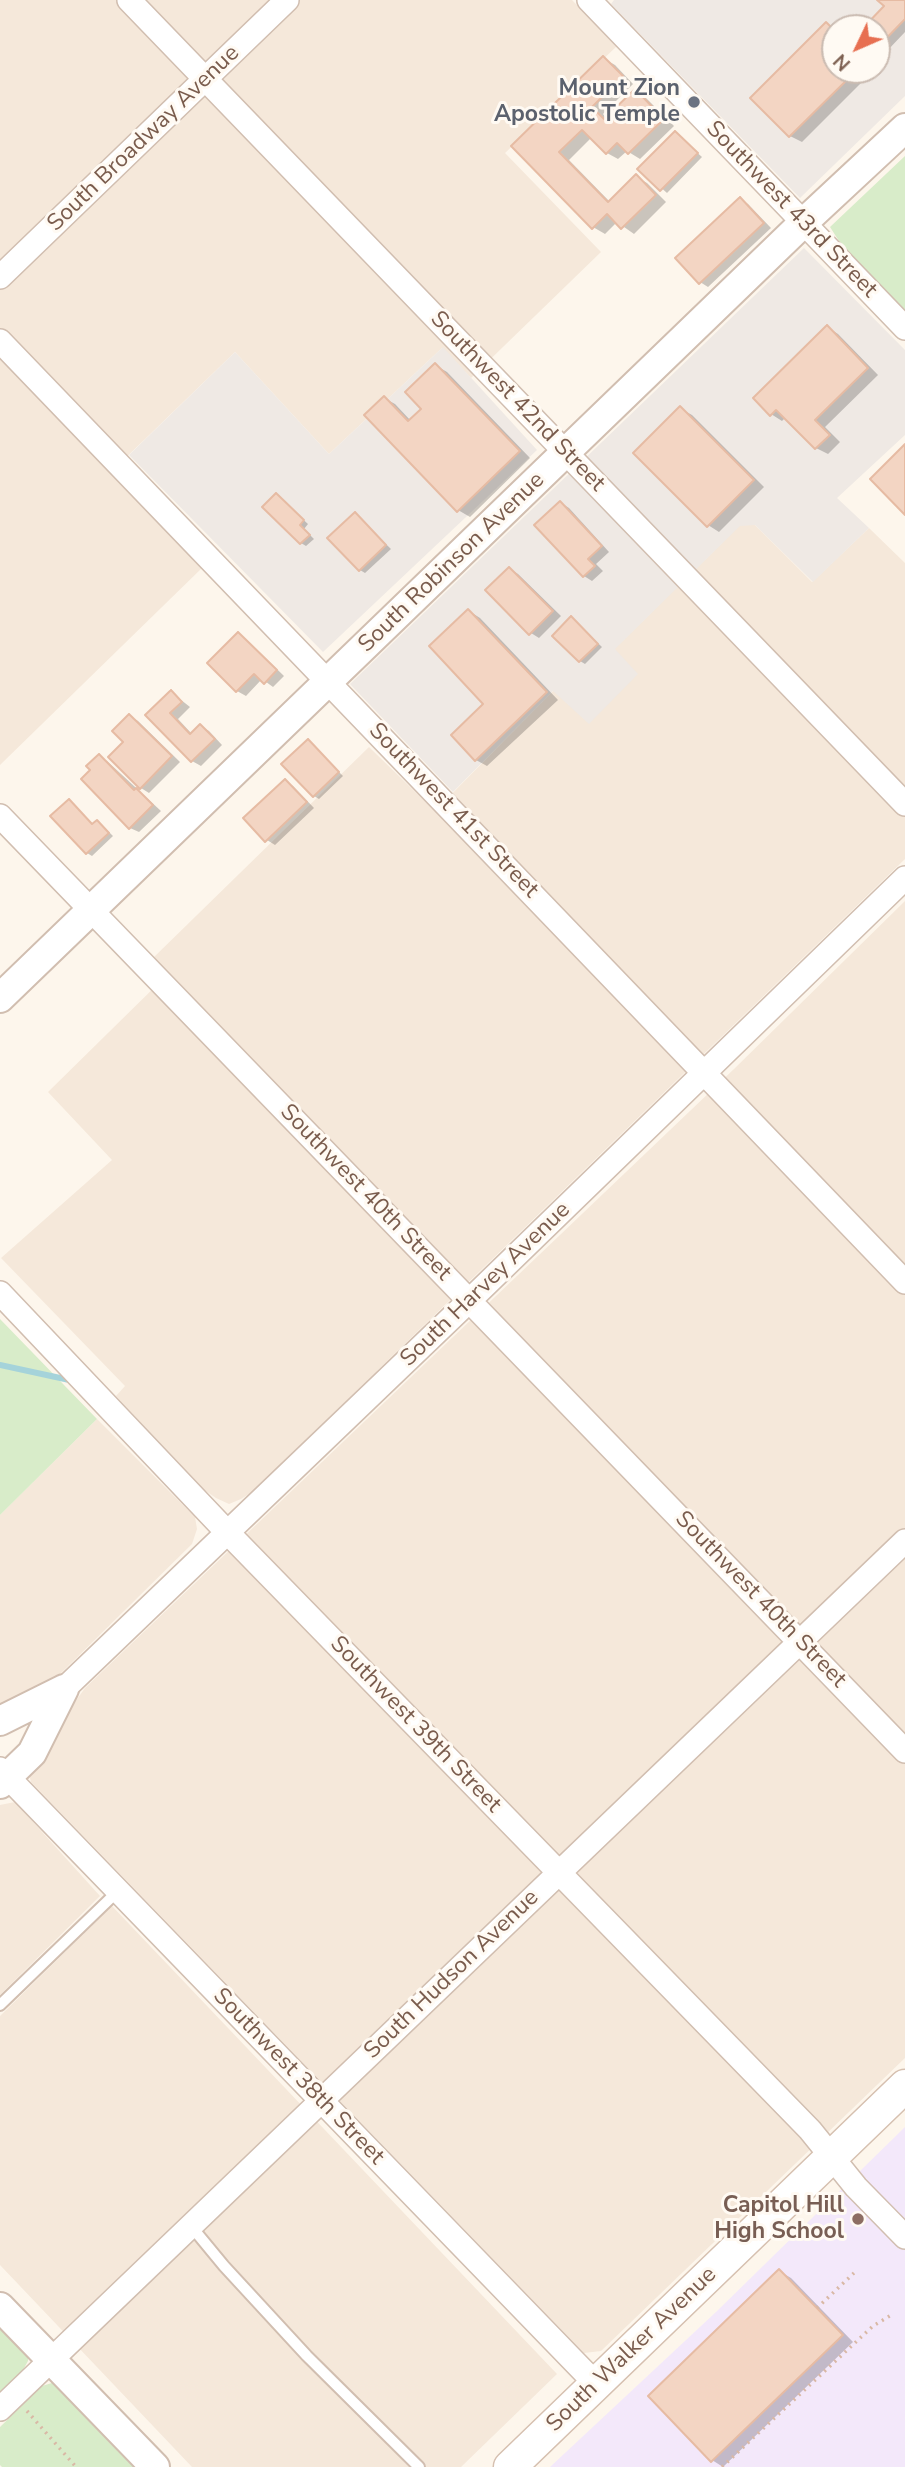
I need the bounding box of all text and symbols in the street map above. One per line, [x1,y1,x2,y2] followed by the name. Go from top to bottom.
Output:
[821,14,891,84] north arrow
[42,40,246,238] street label: South Broadway Avenue
[828,48,857,76] text: N
[494,75,680,129] place label: Mount Zion Apostolic Temple
[686,94,702,110] marker: Mount Zion Apostolic Temple
[699,116,883,304] street label: Southwest 43rd Street
[424,306,610,498] street label: Southwest 42nd Street
[353,467,551,659] street label: South Robinson Avenue
[362,718,544,904] street label: Southwest 41st Street
[274,1099,456,1287] street label: Southwest 40th Street
[395,1197,577,1373] street label: South Harvey Avenue
[669,1506,851,1694] street label: Southwest 40th Street
[324,1631,506,1819] street label: Southwest 39th Street
[359,1885,545,2065] street label: South Hudson Avenue
[207,1983,389,2171] street label: Southwest 38th Street
[714,2192,844,2246] place label: Capitol Hill High School
[850,2211,866,2227] marker: Capitol Hill High School
[541,2262,723,2438] street label: South Walker Avenue

